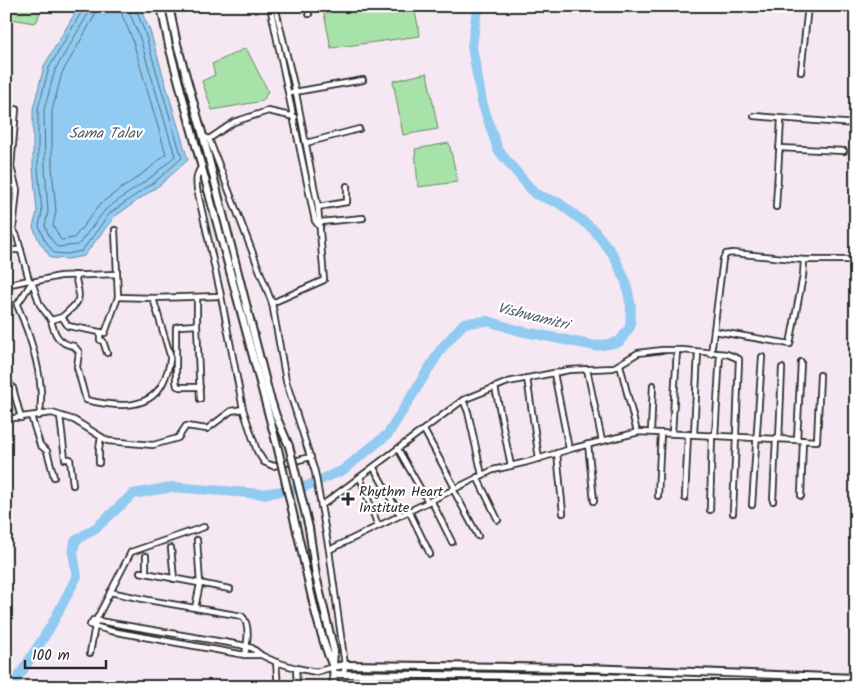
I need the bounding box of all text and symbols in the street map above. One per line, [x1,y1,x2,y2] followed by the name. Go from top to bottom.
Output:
[69,122,144,146] water label: Sama Talav
[494,297,574,338] water label: Vishwamitri
[359,481,444,519] place label: Rhythm Heart Institute
[341,492,355,506] marker: Rhythm Heart Institute
[25,638,106,670] scale bar
[32,644,70,668] text: 100 m

